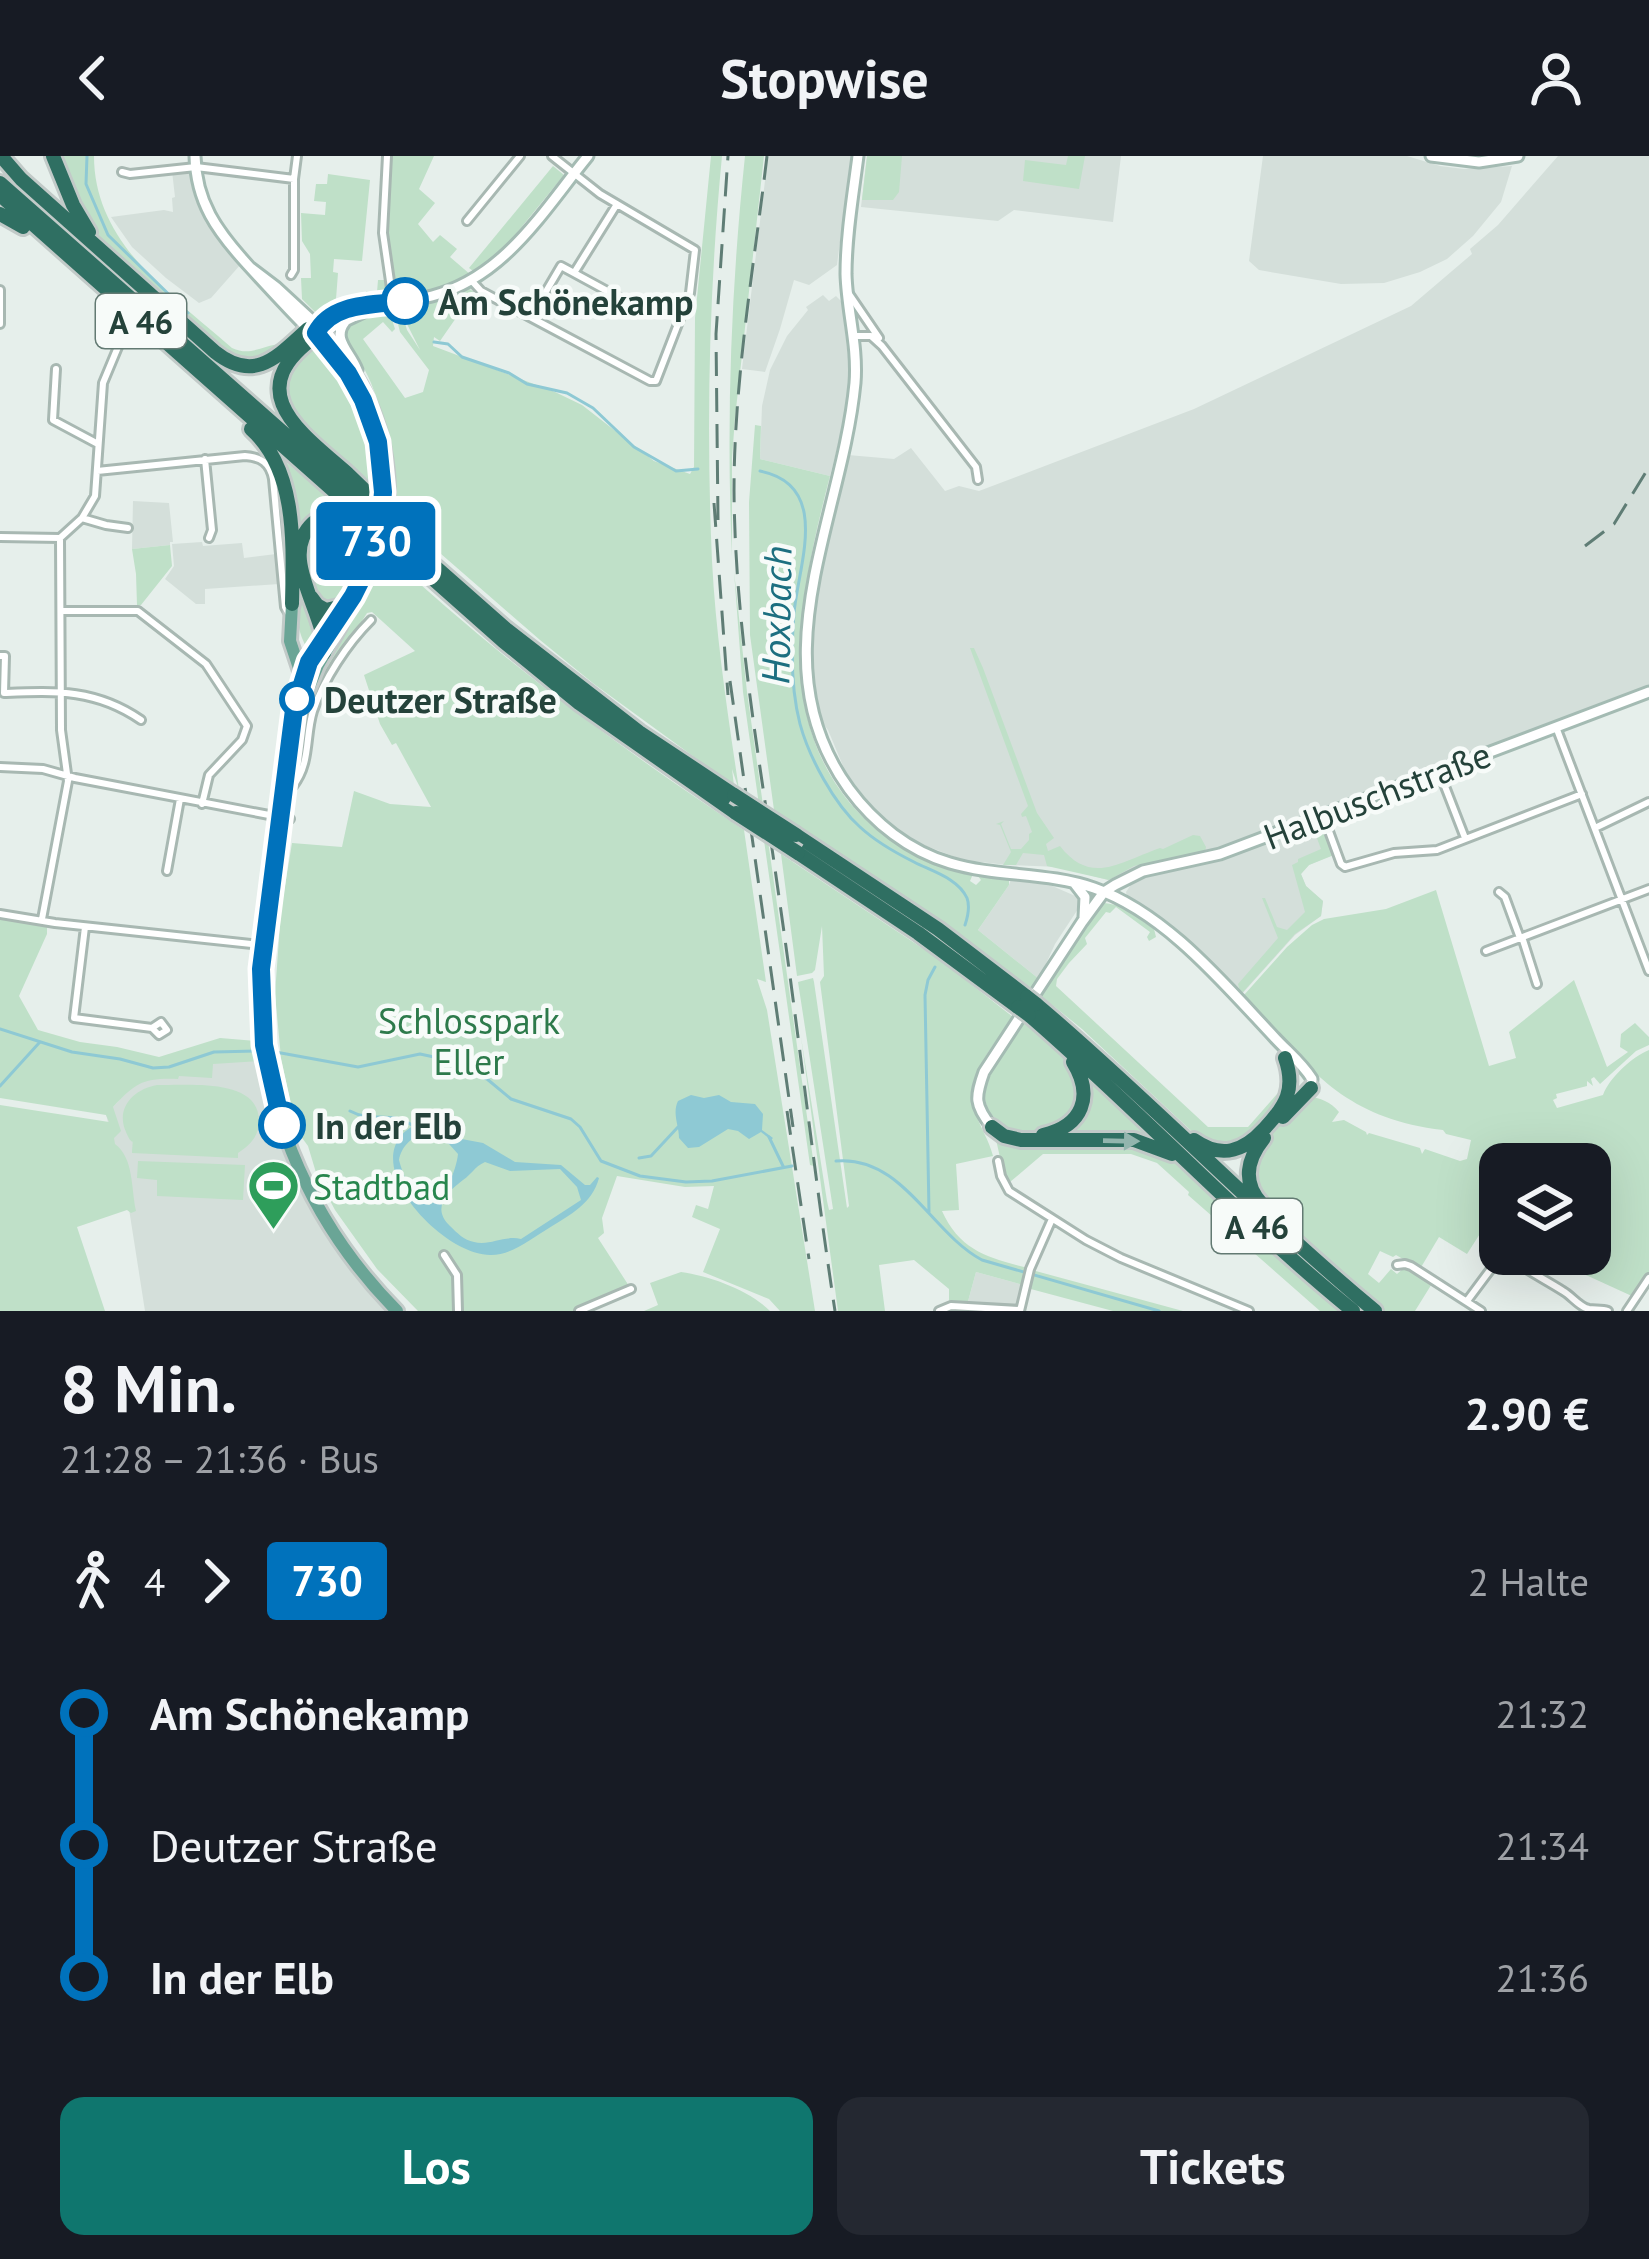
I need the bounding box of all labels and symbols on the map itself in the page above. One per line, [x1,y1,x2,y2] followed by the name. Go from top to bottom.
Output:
[438,278,693,325] place label: Am Schönekamp
[383,279,427,323] marker: Am Schönekamp
[96,294,186,348] road number: A 46
[307,502,445,580] line badge: 730
[749,545,803,685] water label: Hoxbach
[324,676,557,723] place label: Deutzer Straße
[281,683,313,715] marker: Deutzer Straße
[1257,730,1497,860] street label: Halbuschstraße
[378,997,560,1085] park label: Schlosspark Eller
[315,1102,462,1149] place label: In der Elb
[260,1103,304,1147] marker: In der Elb
[1103,1131,1141,1150] one-way arrow
[246,1158,302,1232] sports icon: Stadtbad
[313,1163,450,1210] place label: Stadtbad
[1212,1199,1302,1253] road number: A 46

